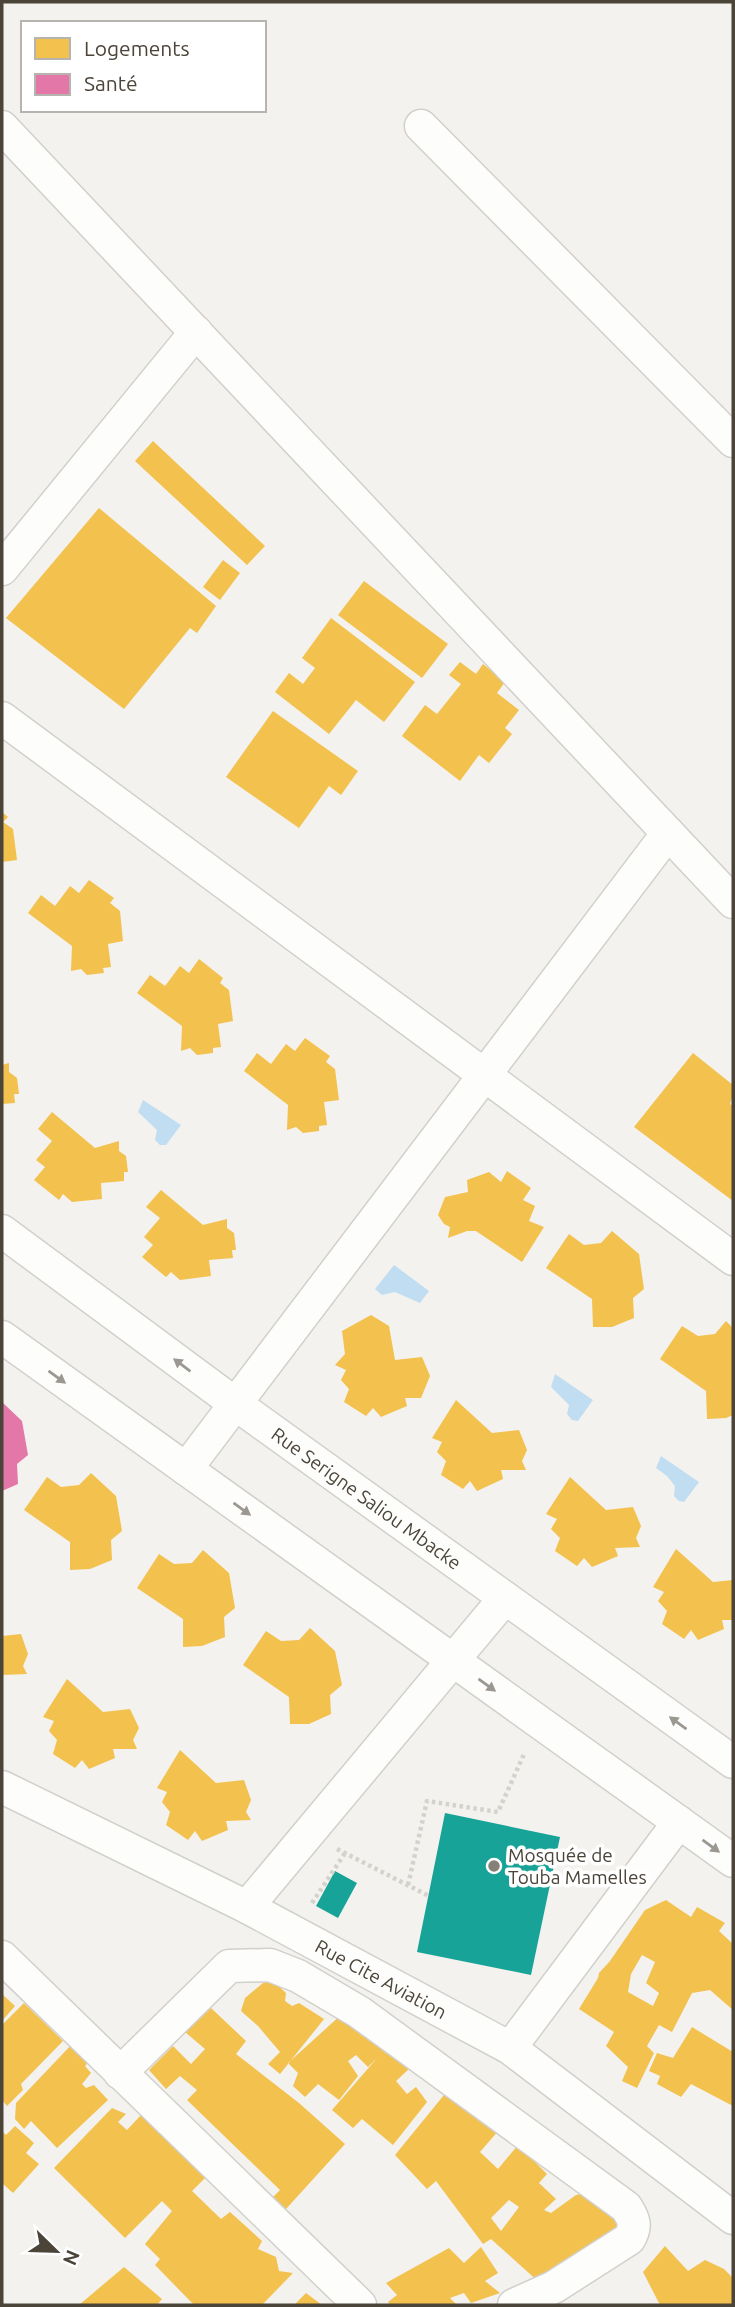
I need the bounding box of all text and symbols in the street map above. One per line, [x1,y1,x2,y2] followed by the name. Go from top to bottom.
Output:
[21,21,266,112] legend
[84,36,190,60] text: Logements
[84,71,138,95] text: Santé
[173,1358,191,1372] one-way arrow
[48,1369,66,1383] one-way arrow
[267,1423,466,1574] street label: Rue Serigne Saliou Mbacke
[233,1502,251,1516] one-way arrow
[478,1677,496,1691] one-way arrow
[669,1716,687,1730] one-way arrow
[702,1838,720,1853] one-way arrow
[508,1844,647,1888] place label: Mosquée de Touba Mamelles
[486,1858,502,1874] marker: Mosquée de Touba Mamelles
[312,1935,451,2023] street label: Rue Cite Aviation
[21,2216,91,2286] north arrow
[59,2247,85,2268] text: N

